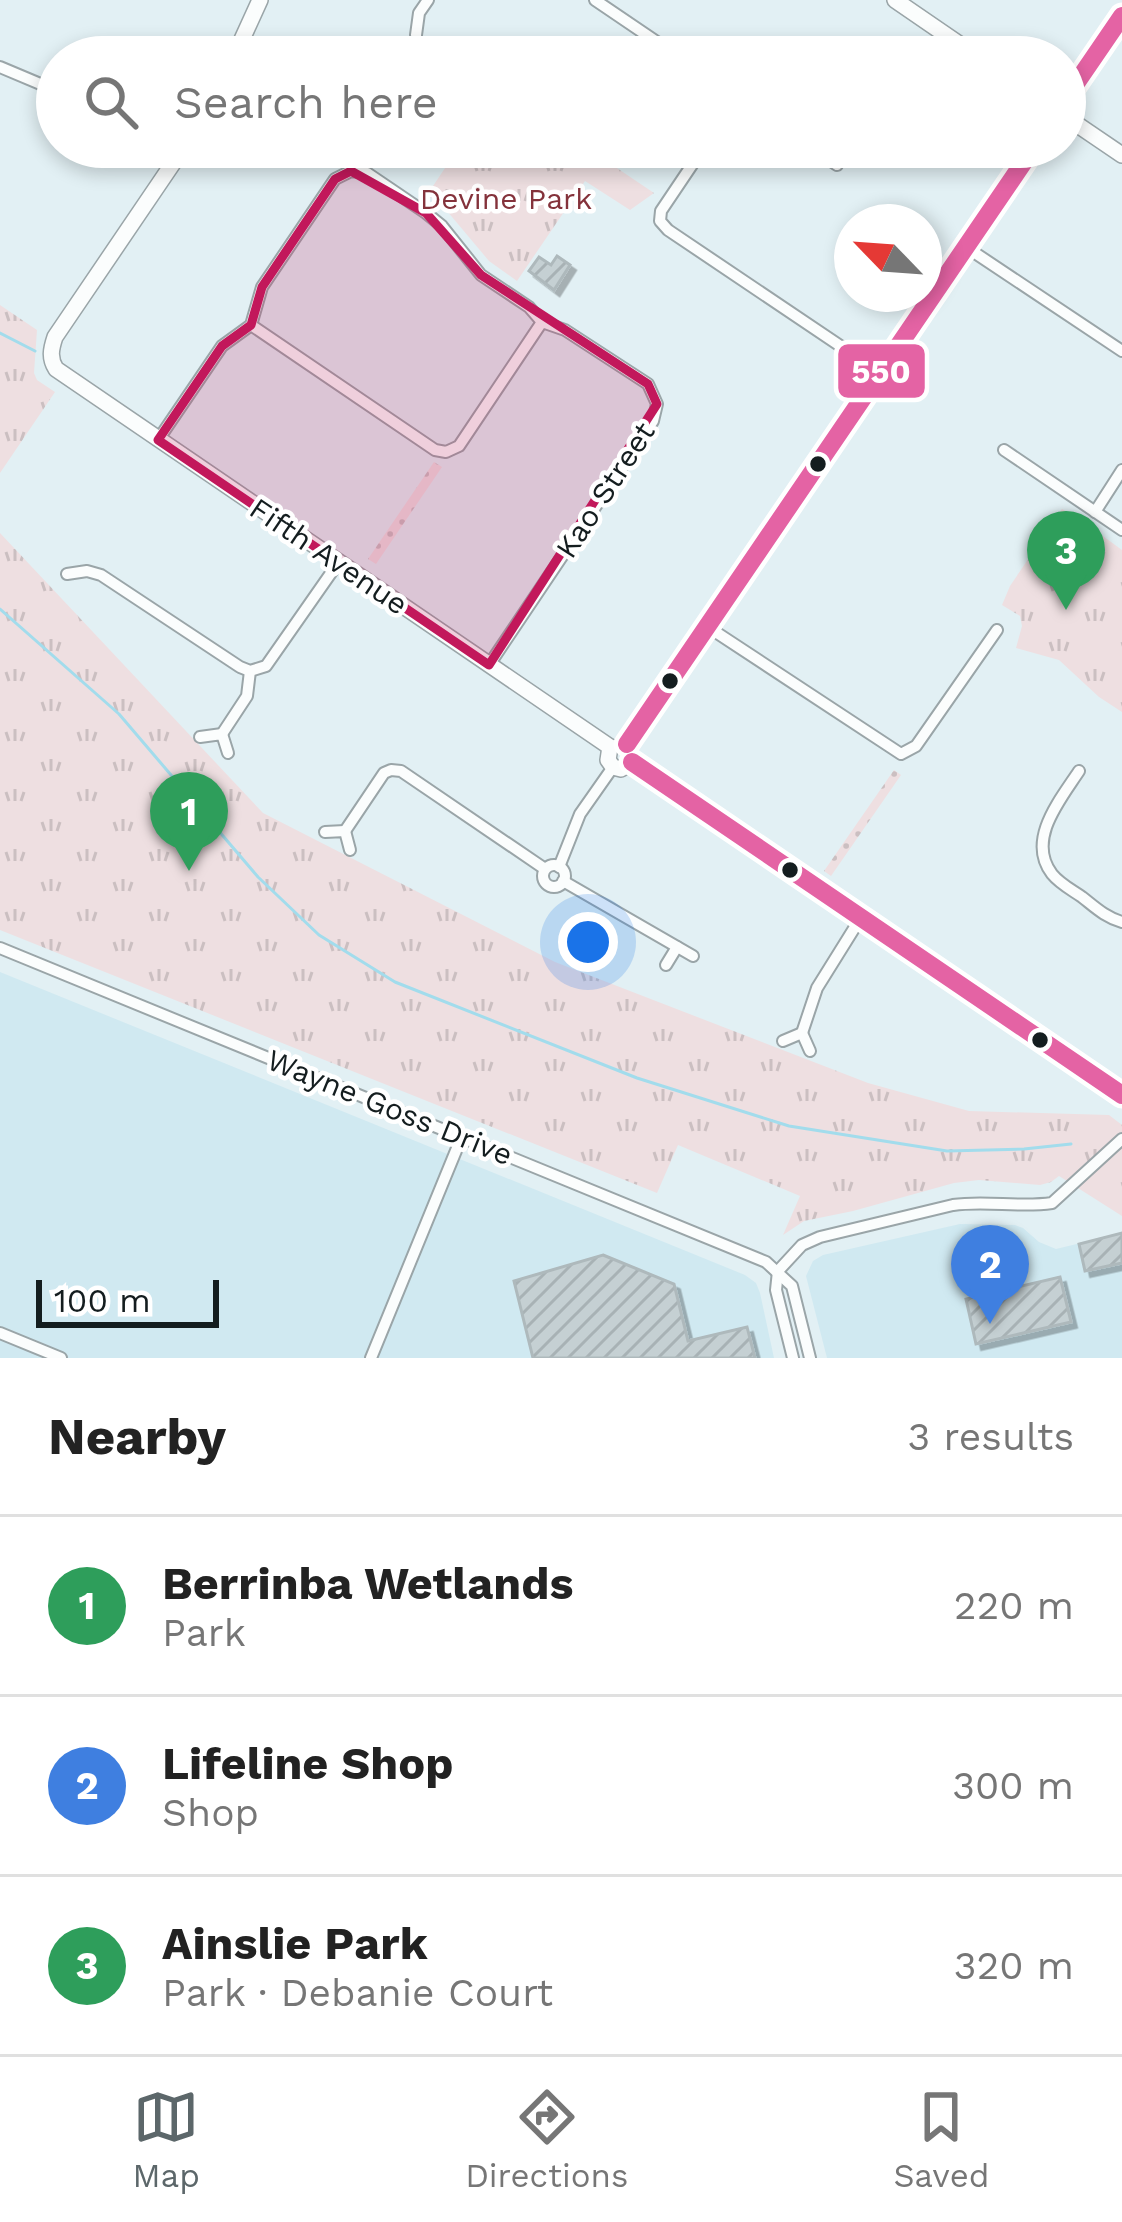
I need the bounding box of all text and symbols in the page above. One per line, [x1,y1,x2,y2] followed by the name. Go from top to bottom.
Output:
[36,36,1086,168] search box
[78,69,144,135] icon: search
[174,76,438,129] text: Search here
[420,181,592,216] park label: Devine Park
[834,204,942,312] north arrow
[836,342,927,400] line badge: 550
[851,352,911,391] text: 550
[548,415,662,564] street label: Kao Street
[807,453,829,475] unlabelled marker
[243,490,415,622] street label: Fifth Avenue
[1027,511,1105,610] pin: 3
[659,670,681,692] unlabelled marker
[150,772,228,871] pin: 1
[779,859,801,881] unlabelled marker
[558,912,618,972] your location
[1029,1029,1051,1051] unlabelled marker
[262,1042,518,1172] street label: Wayne Goss Drive
[951,1225,1029,1324] pin: 2
[36,1274,219,1327] scale bar
[54,1281,151,1320] text: 100 m
[48,1407,226,1466] text: Nearby
[908,1414,1074,1459] text: 3 results
[162,1557,573,1610] text: Berrinba Wetlands
[79,1583,95,1628] text: 1
[954,1583,1074,1628] text: 220 m
[162,1610,246,1655] text: Park
[162,1737,453,1790] text: Lifeline Shop
[75,1763,99,1808] text: 2
[952,1763,1074,1808] text: 300 m
[162,1790,259,1835] text: Shop
[162,1917,428,1970] text: Ainslie Park
[75,1943,99,1988] text: 3
[954,1943,1074,1988] text: 320 m
[162,1970,553,2015] text: Park · Debanie Court
[133,2084,200,2195] tab: Map
[465,2084,628,2195] tab: Directions
[894,2084,989,2195] tab: Saved

